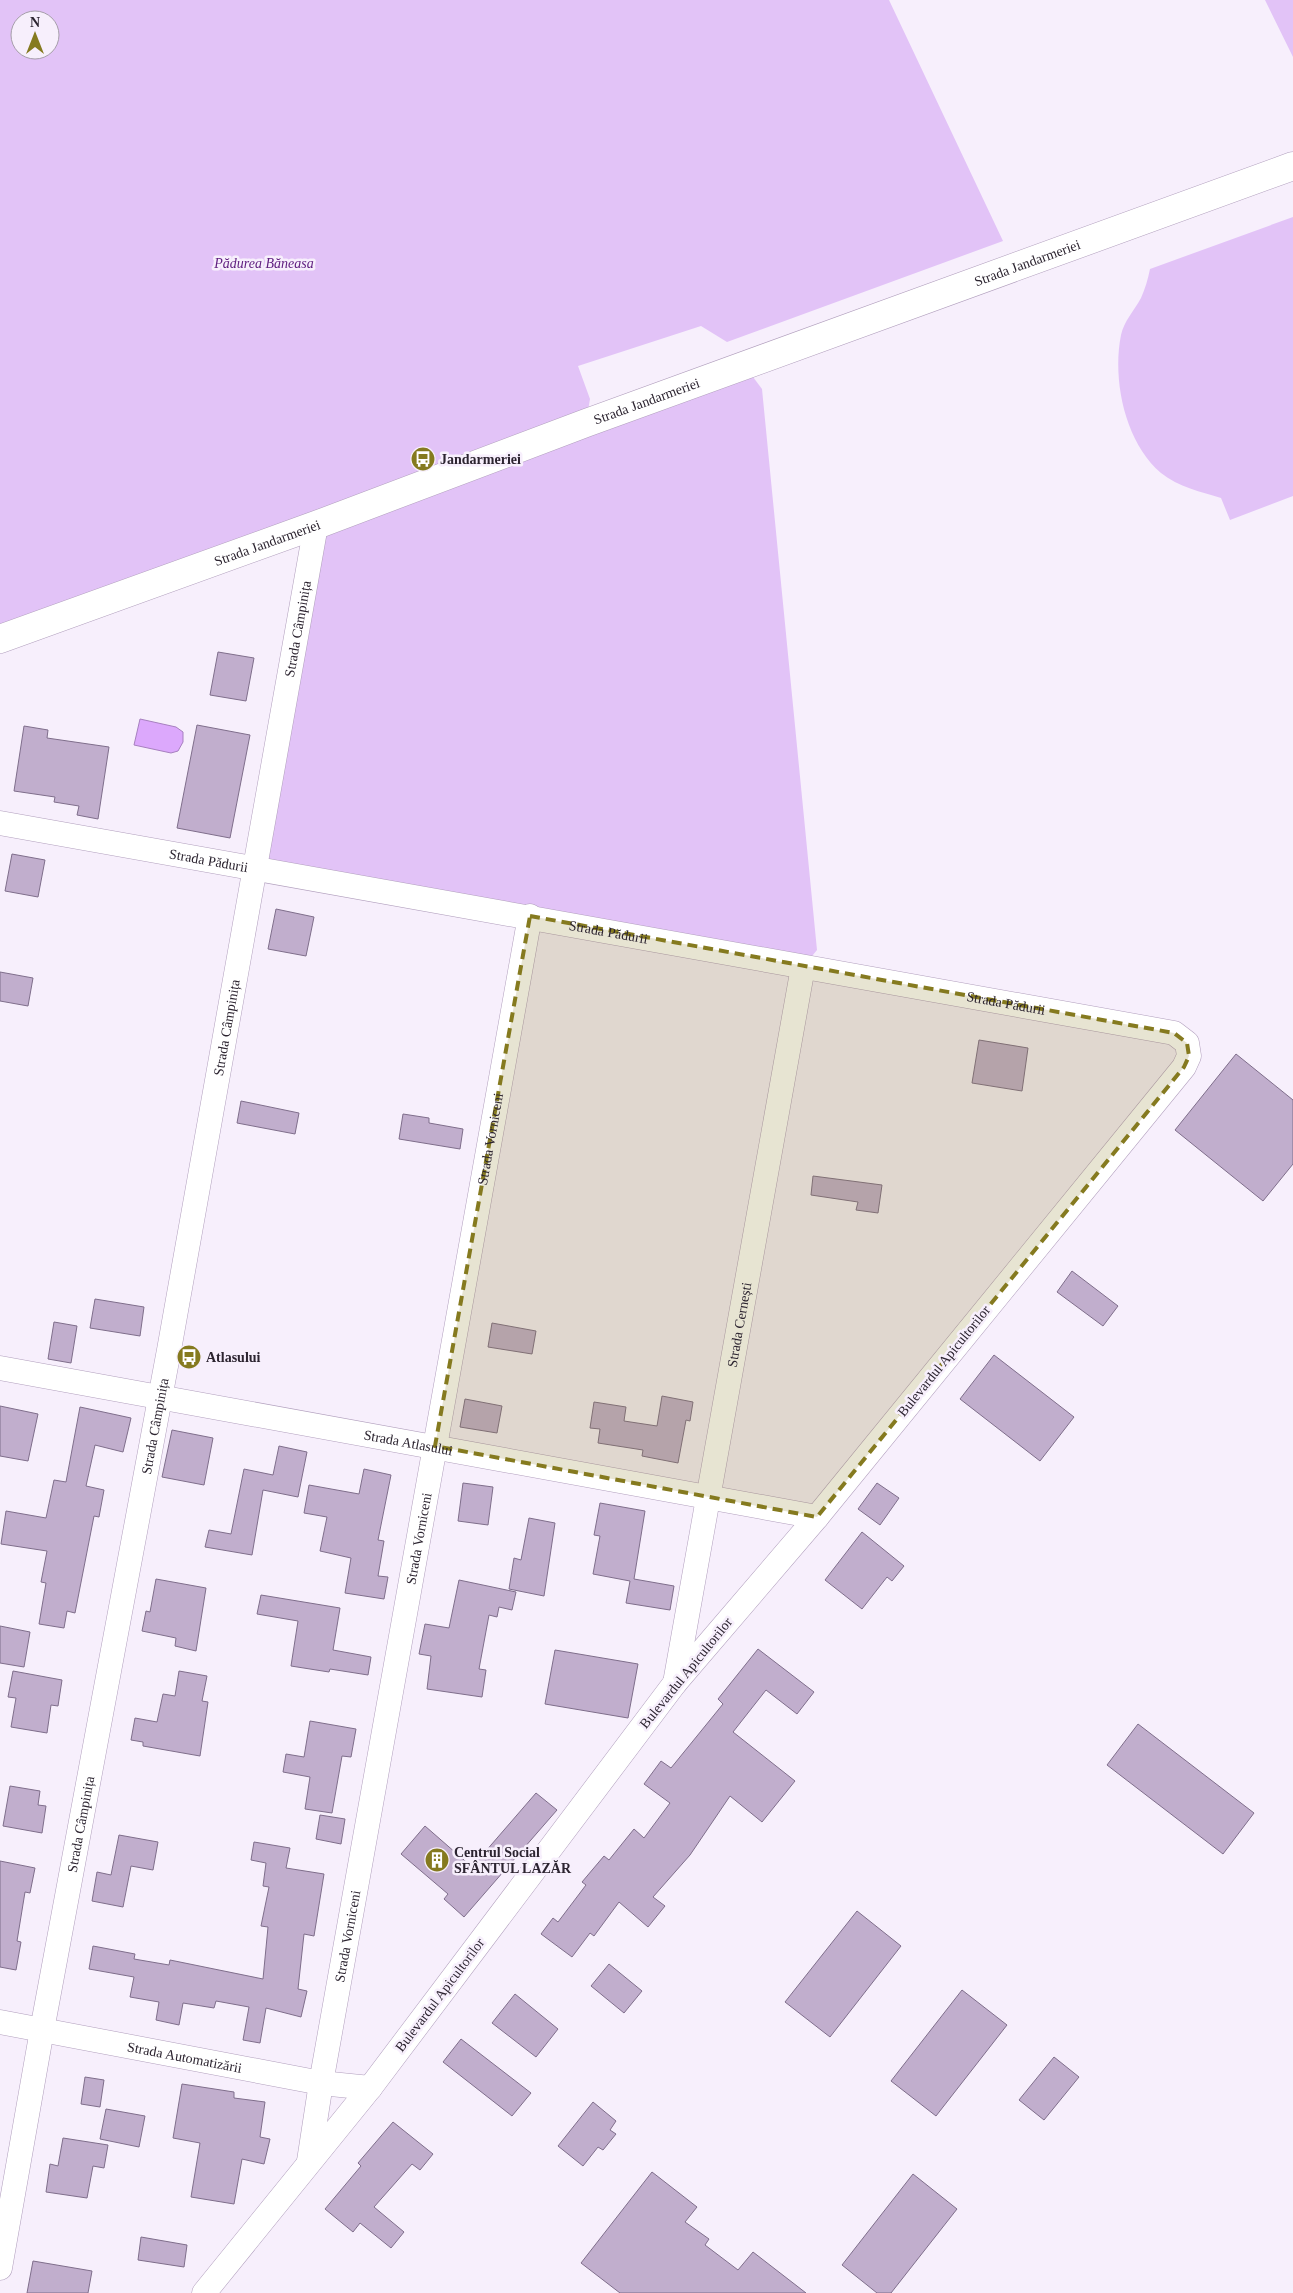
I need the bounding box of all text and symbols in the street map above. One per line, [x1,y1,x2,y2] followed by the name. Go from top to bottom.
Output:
[10,10,60,60] north arrow
[30,15,40,30] text: N
[972,236,1082,289] street label: Strada Jandarmeriei
[213,256,314,271] park label: Pădurea Băneasa
[592,375,702,427] street label: Strada Jandarmeriei
[410,446,436,472] bus stop icon: Jandarmeriei
[440,452,521,467] place label: Jandarmeriei
[212,517,322,569] street label: Strada Jandarmeriei
[282,579,314,678] street label: Strada Câmpinița
[168,846,249,875] street label: Strada Pădurii
[568,917,649,946] street label: Strada Pădurii
[211,977,243,1077] street label: Strada Câmpinița
[965,989,1047,1017] street label: Strada Pădurii
[474,1092,506,1186] street label: Strada Vorniceni
[724,1281,754,1368] street label: Strada Cernești
[895,1302,993,1419] street label: Bulevardul Apicultorilor
[176,1344,202,1370] bus stop icon: Atlasului
[206,1350,261,1365] place label: Atlasului
[138,1376,171,1475] street label: Strada Câmpinița
[363,1427,454,1458] street label: Strada Atlasului
[403,1491,434,1586] street label: Strada Vorniceni
[637,1614,735,1731] street label: Bulevardul Apicultorilor
[64,1774,97,1874] street label: Strada Câmpinița
[454,1845,572,1876] place label: Centrul Social SFÂNTUL LAZĂR
[424,1847,450,1873] building icon: Centrul Social SFÂNTUL LAZĂR
[332,1889,363,1983] street label: Strada Vorniceni
[392,1935,488,2055] street label: Bulevardul Apicultorilor
[126,2039,243,2075] street label: Strada Automatizării

